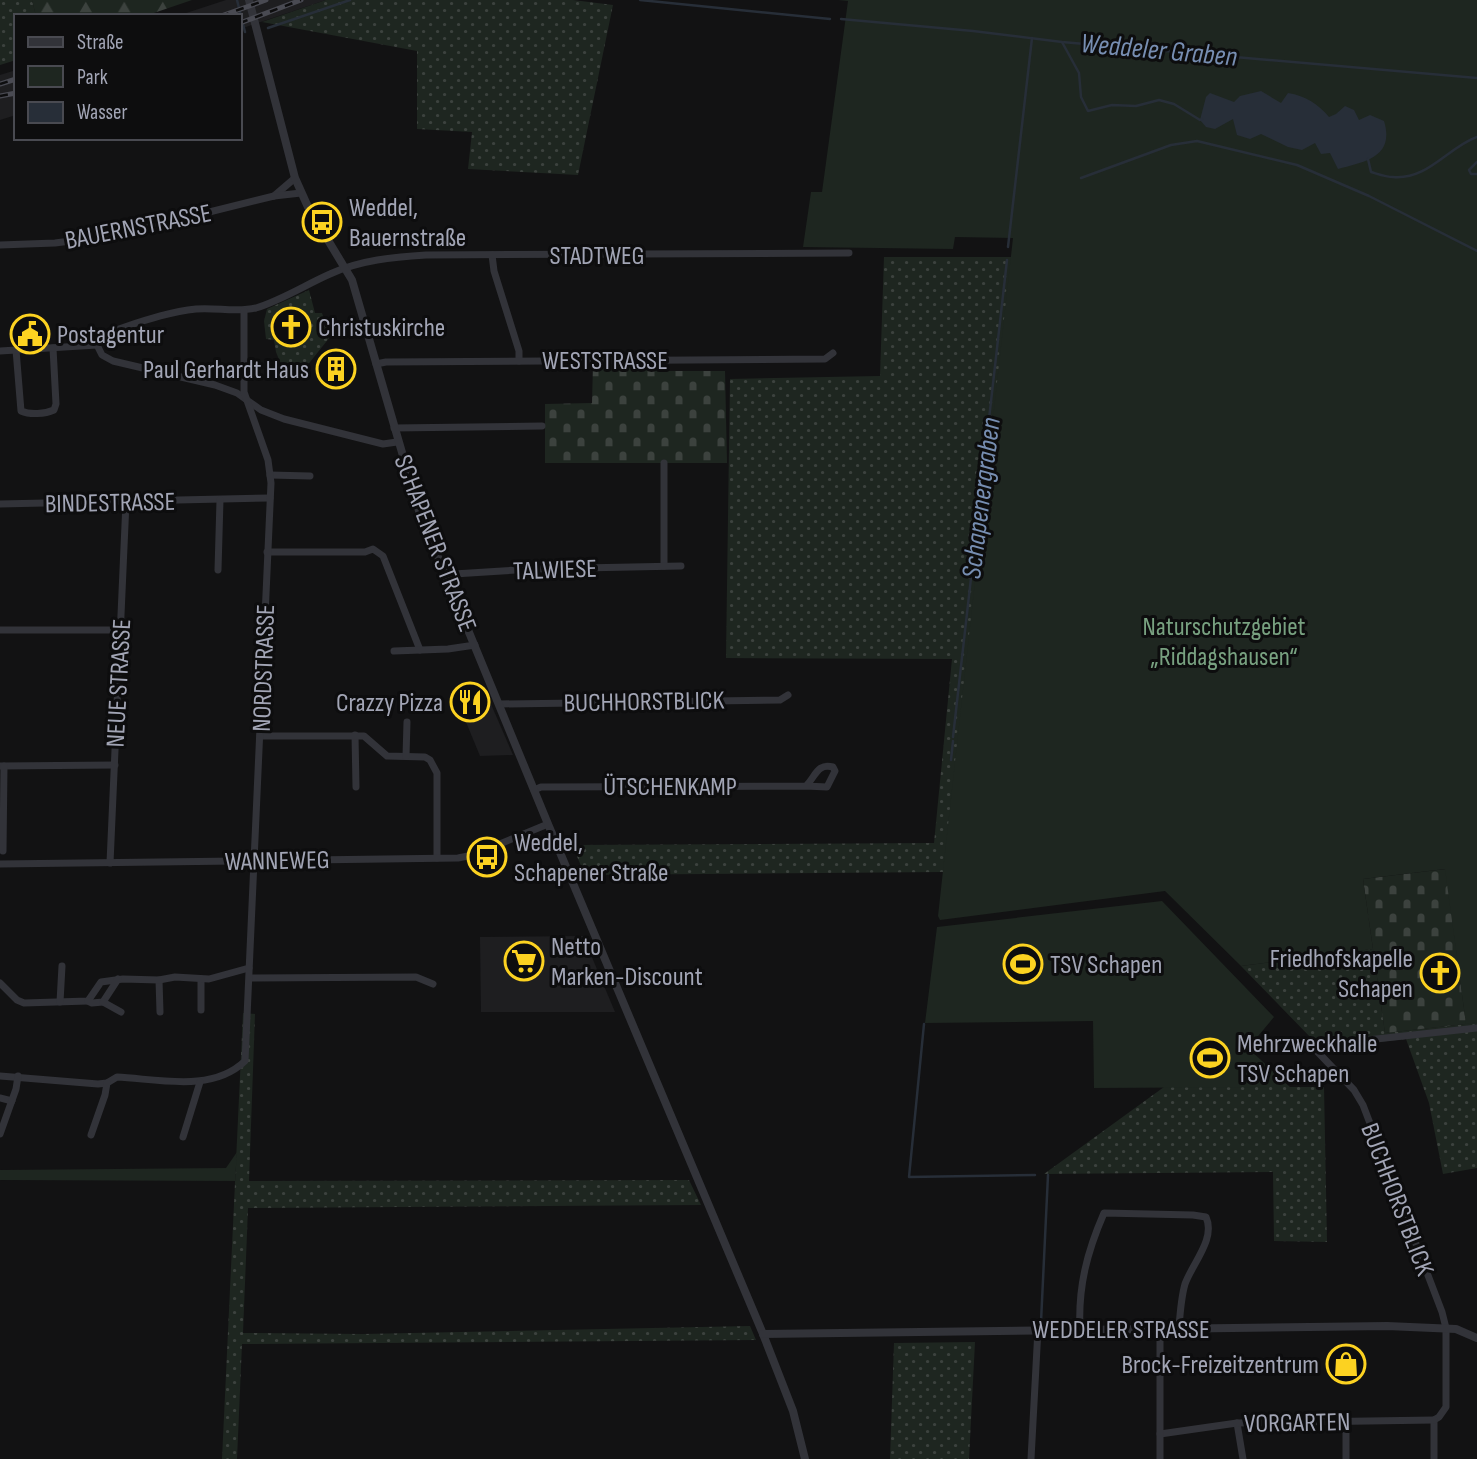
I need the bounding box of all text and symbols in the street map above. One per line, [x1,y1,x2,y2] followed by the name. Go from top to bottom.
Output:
[14,14,242,140] legend
[1079,27,1239,74] water label: Weddeler Graben
[77,30,123,55] text: Straße
[77,65,108,90] text: Park
[77,100,128,125] text: Wasser
[349,193,466,254] place label: Weddel, Bauernstraße
[63,198,214,257] street label: BAUERNSTRASSE
[301,201,343,243] bus stop icon: Weddel, Bauernstraße
[550,241,644,272] street label: STADTWEG
[270,306,312,348] church icon: Christuskirche
[9,313,51,355] public building icon: Postagentur
[318,313,445,344] place label: Christuskirche
[57,320,165,351] place label: Postagentur
[542,346,668,377] street label: WESTSTRASSE
[315,348,357,390] building icon: Paul Gerhardt Haus
[143,355,309,386] place label: Paul Gerhardt Haus
[955,415,1008,581] water label: Schapenergraben
[387,451,483,636] street label: SCHAPENER STRASSE
[44,487,176,520] street label: BINDESTRASSE
[513,554,598,587] street label: TALWIESE
[247,604,282,732] street label: NORDSTRASSE
[1143,612,1306,673] park label: Naturschutzgebiet „Riddagshausen“
[101,618,138,748] street label: NEUE STRASSE
[449,681,491,723] restaurant icon: Crazzy Pizza
[563,686,725,719] street label: BUCHHORSTBLICK
[336,688,443,719] place label: Crazzy Pizza
[603,772,737,803] street label: ÜTSCHENKAMP
[514,828,669,889] place label: Weddel, Schapener Straße
[466,836,508,878] bus stop icon: Weddel, Schapener Straße
[224,845,330,878] street label: WANNEWEG
[551,932,703,993] place label: Netto Marken-Discount
[503,940,545,982] supermarket icon: Netto Marken-Discount
[1002,943,1044,985] sports icon: TSV Schapen
[1270,944,1413,1005] place label: Friedhofskapelle Schapen
[1050,950,1162,981] place label: TSV Schapen
[1419,952,1461,994] church icon: Friedhofskapelle Schapen
[1237,1029,1377,1090] place label: Mehrzweckhalle TSV Schapen
[1189,1037,1231,1079] sports icon: Mehrzweckhalle TSV Schapen
[1353,1119,1440,1280] street label: BUCHHORSTBLICK
[1032,1315,1210,1346] street label: WEDDELER STRASSE
[1325,1343,1367,1385] shop icon: Brock-Freizeitzentrum
[1122,1350,1319,1381] place label: Brock-Freizeitzentrum
[1244,1407,1351,1440] street label: VORGARTEN

